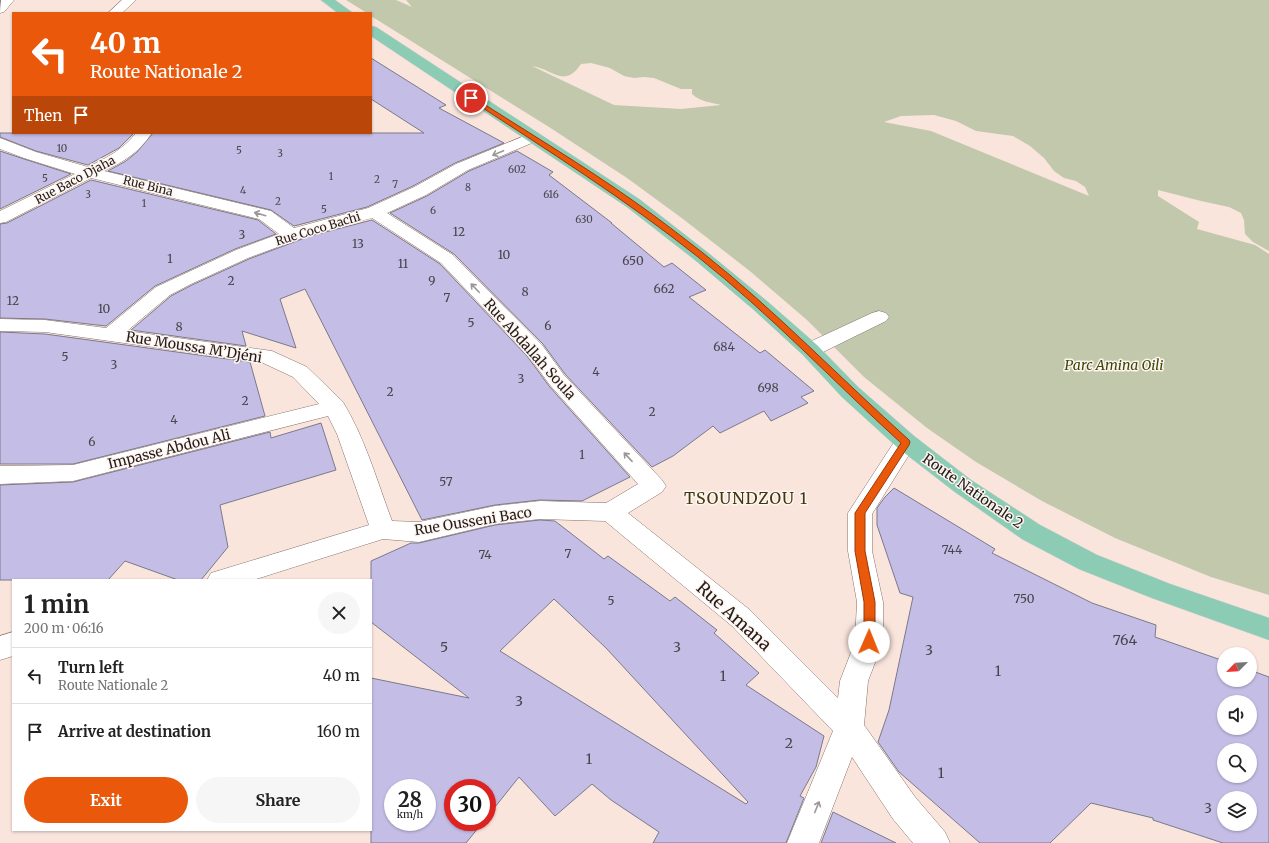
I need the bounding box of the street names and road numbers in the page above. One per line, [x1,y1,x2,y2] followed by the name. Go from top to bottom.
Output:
[32,152,118,207] street label: Rue Baco Djaha
[122,172,175,199] street label: Rue Bina
[274,208,362,249] street label: Rue Coco Bachi
[480,295,580,404] street label: Rue Abdallah Soula
[125,327,264,367] street label: Rue Moussa M’Djéni
[106,425,233,473] street label: Impasse Abdou Ali
[919,450,1027,532] street label: Route Nationale 2
[413,503,533,539] street label: Rue Ousseni Baco
[692,577,776,655] street label: Rue Amana

